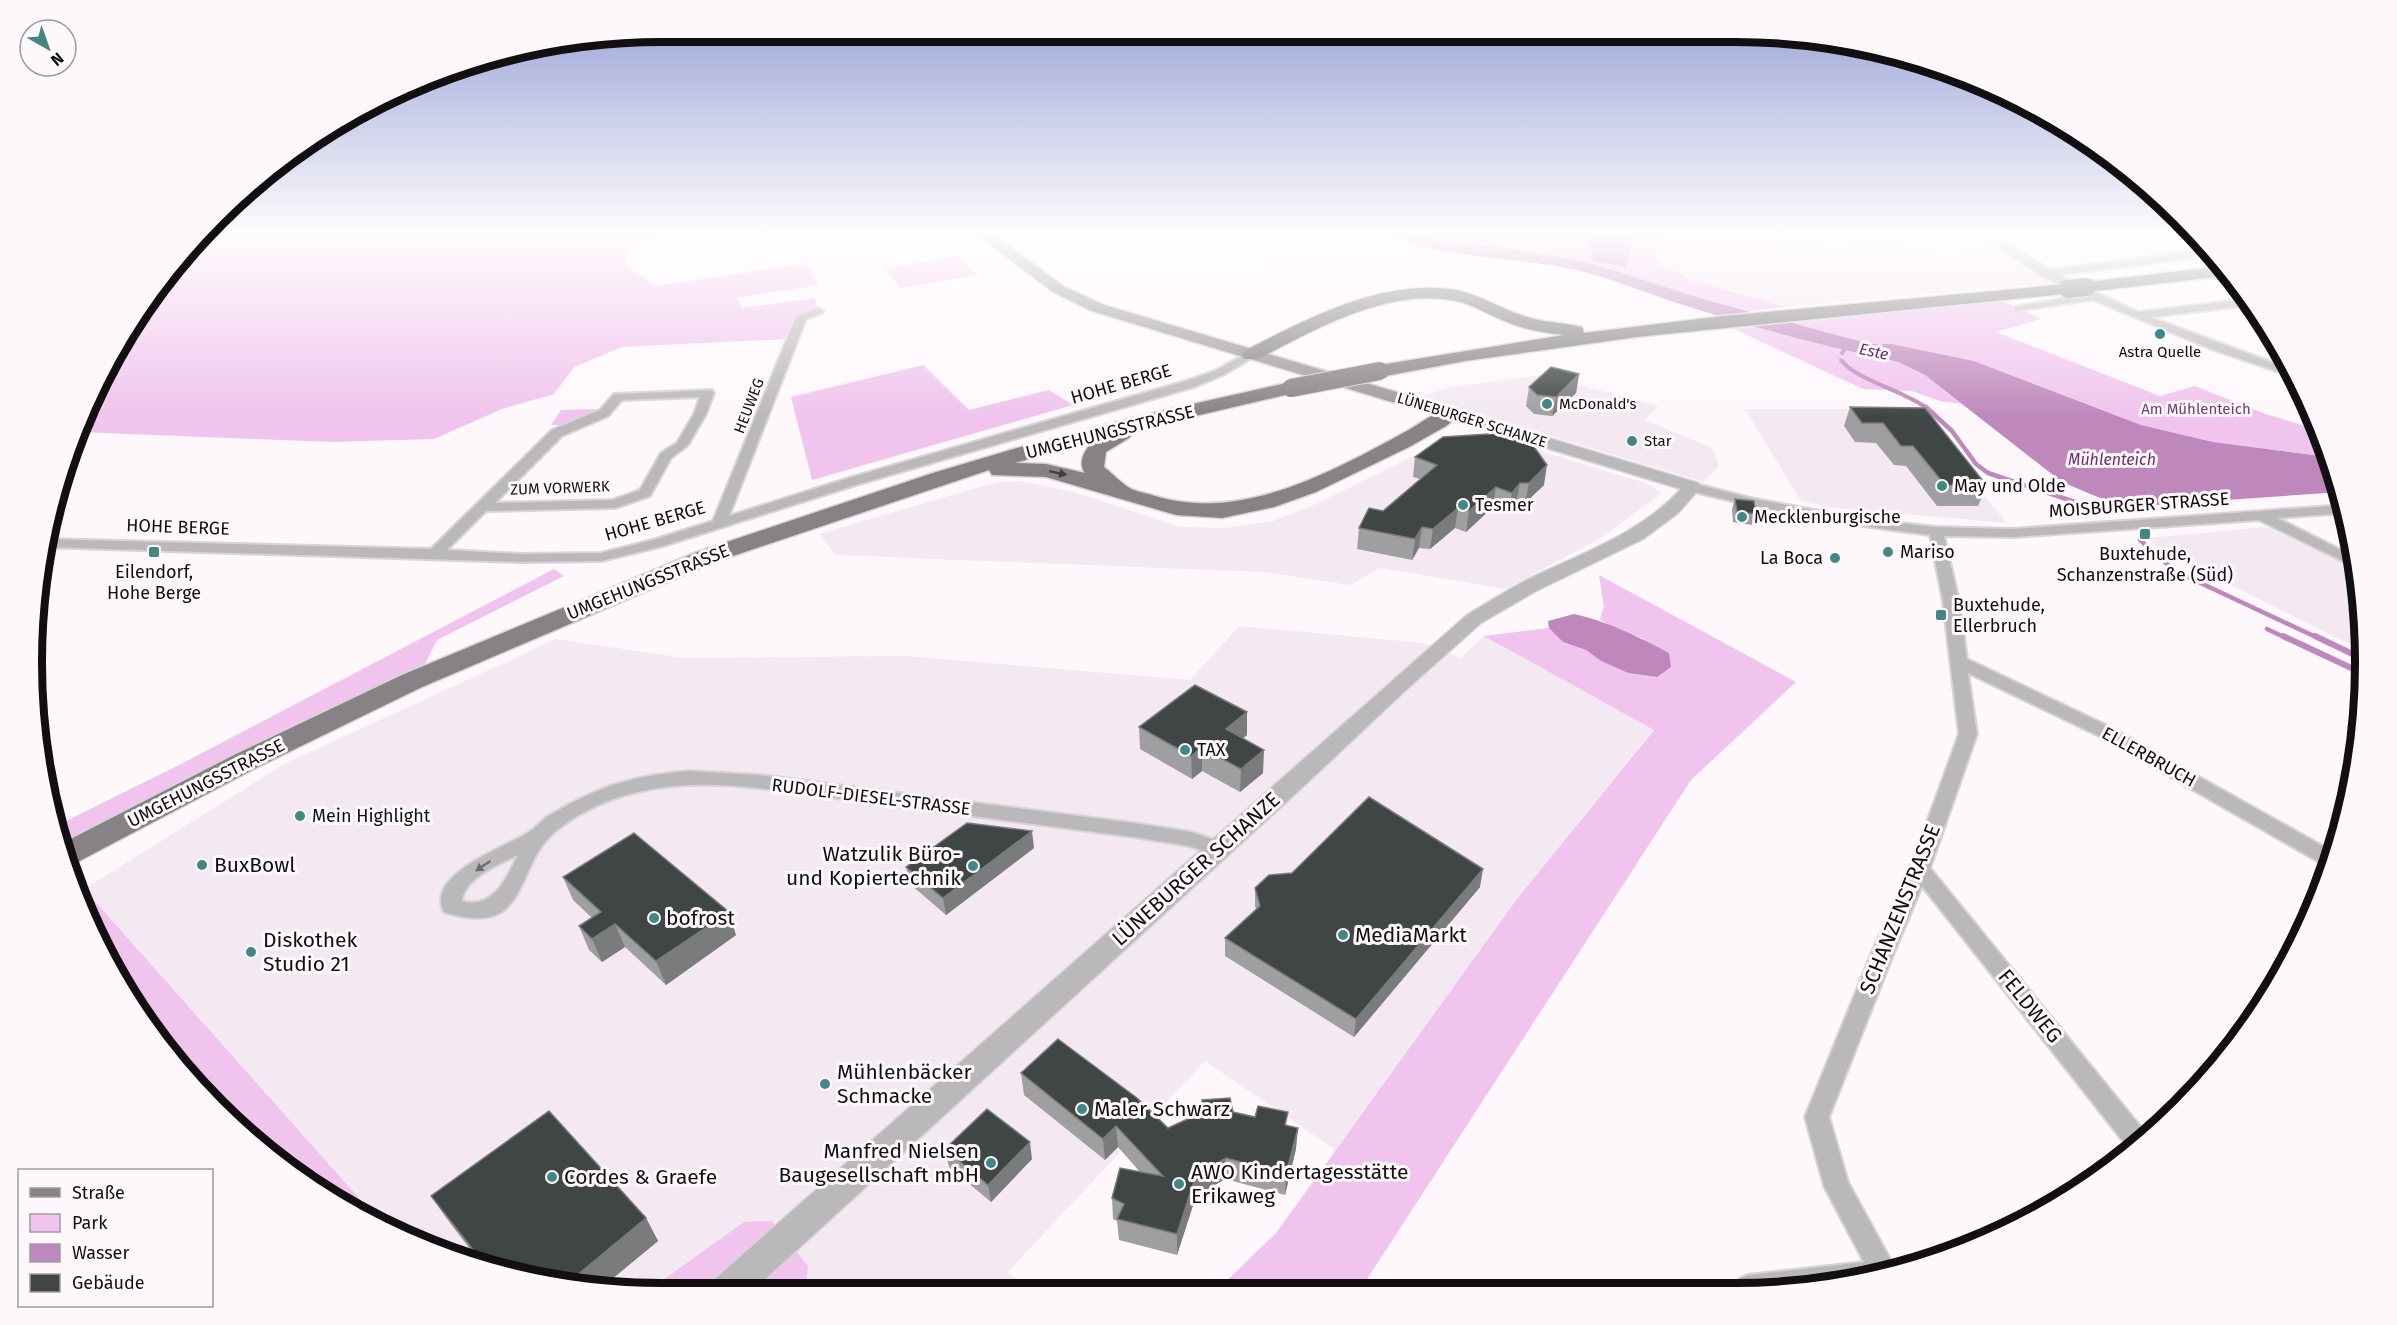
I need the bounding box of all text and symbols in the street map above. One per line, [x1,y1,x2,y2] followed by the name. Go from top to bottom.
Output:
[18,18,78,78] north arrow
[47,48,67,70] text: N
[2153,327,2167,341] marker: Astra Quelle
[1858,339,1890,364] water label: Este
[2119,343,2201,361] place label: Astra Quelle
[1068,359,1174,409] street label: HOHE BERGE
[730,376,768,436] street label: HEUWEG
[1395,389,1549,451] street label: LÜNEBURGER SCHANZE
[1559,395,1637,413] place label: McDonald's
[1540,397,1554,411] marker: McDonald's
[1023,400,1197,464] street label: UMGEHUNGSSTRASSE
[2141,400,2251,418] park label: Am Mühlenteich
[1644,432,1672,450] place label: Star
[1625,434,1639,448] marker: Star
[2068,450,2156,469] water label: Mühlenteich
[1049,469,1068,478] one-way arrow
[1954,475,2066,497] place label: May und Olde
[510,477,610,499] street label: ZUM VORWERK
[1935,479,1949,493] marker: May und Olde
[2048,488,2230,522] street label: MOISBURGER STRASSE
[1475,494,1534,516] place label: Tesmer
[602,496,708,546] street label: HOHE BERGE
[1456,498,1470,512] marker: Tesmer
[1754,506,1901,528] place label: Mecklenburgische
[1735,510,1749,524] marker: Mecklenburgische
[126,514,230,540] street label: HOHE BERGE
[2138,527,2152,541] marker: Buxtehude, Schanzenstraße (Süd)
[564,539,732,625] street label: UMGEHUNGSSTRASSE
[1900,541,1955,563] place label: Mariso
[2057,543,2233,586] place label: Buxtehude, Schanzenstraße (Süd)
[147,545,161,559] marker: Eilendorf, Hohe Berge
[1881,545,1895,559] marker: Mariso
[1760,547,1823,569] place label: La Boca
[1828,551,1842,565] marker: La Boca
[107,561,201,604] place label: Eilendorf, Hohe Berge
[1953,594,2045,637] place label: Buxtehude, Ellerbruch
[1934,608,1948,622] marker: Buxtehude, Ellerbruch
[2098,722,2200,792] street label: ELLERBRUCH
[124,734,288,832] street label: UMGEHUNGSSTRASSE
[1197,739,1226,761] place label: TAX
[1178,743,1192,757] marker: TAX
[770,774,972,820] street label: RUDOLF-DIESEL-STRASSE
[1107,787,1285,951] street label: LÜNEBURGER SCHANZE
[312,805,431,827] place label: Mein Highlight
[293,809,307,823] marker: Mein Highlight
[1854,820,1946,998] street label: SCHANZENSTRASSE
[786,841,961,891] place label: Watzulik Büro- und Kopiertechnik
[214,852,295,878] place label: BuxBowl
[195,858,209,872] marker: BuxBowl
[966,859,980,873] marker: Watzulik Büro- und Kopiertechnik
[476,860,492,872] one-way arrow
[666,905,735,931] place label: bofrost
[647,911,661,925] marker: bofrost
[1355,922,1467,948] place label: MediaMarkt
[263,927,357,977] place label: Diskothek Studio 21
[1336,928,1350,942] marker: MediaMarkt
[244,945,258,959] marker: Diskothek Studio 21
[1992,964,2068,1048] street label: FELDWEG
[837,1059,972,1109] place label: Mühlenbäcker Schmacke
[818,1077,832,1091] marker: Mühlenbäcker Schmacke
[1094,1096,1230,1122] place label: Maler Schwarz
[1075,1102,1089,1116] marker: Maler Schwarz
[778,1138,979,1188] place label: Manfred Nielsen Baugesellschaft mbH
[984,1156,998,1170] marker: Manfred Nielsen Baugesellschaft mbH
[1191,1159,1408,1209] place label: AWO Kindertagesstätte Erikaweg
[564,1164,717,1190] place label: Cordes & Graefe
[18,1169,213,1307] legend
[545,1170,559,1184] marker: Cordes & Graefe
[1172,1177,1186,1191] marker: AWO Kindertagesstätte Erikaweg
[72,1182,125,1204] text: Straße
[72,1212,108,1234] text: Park
[72,1242,129,1264] text: Wasser
[72,1272,145,1294] text: Gebäude

